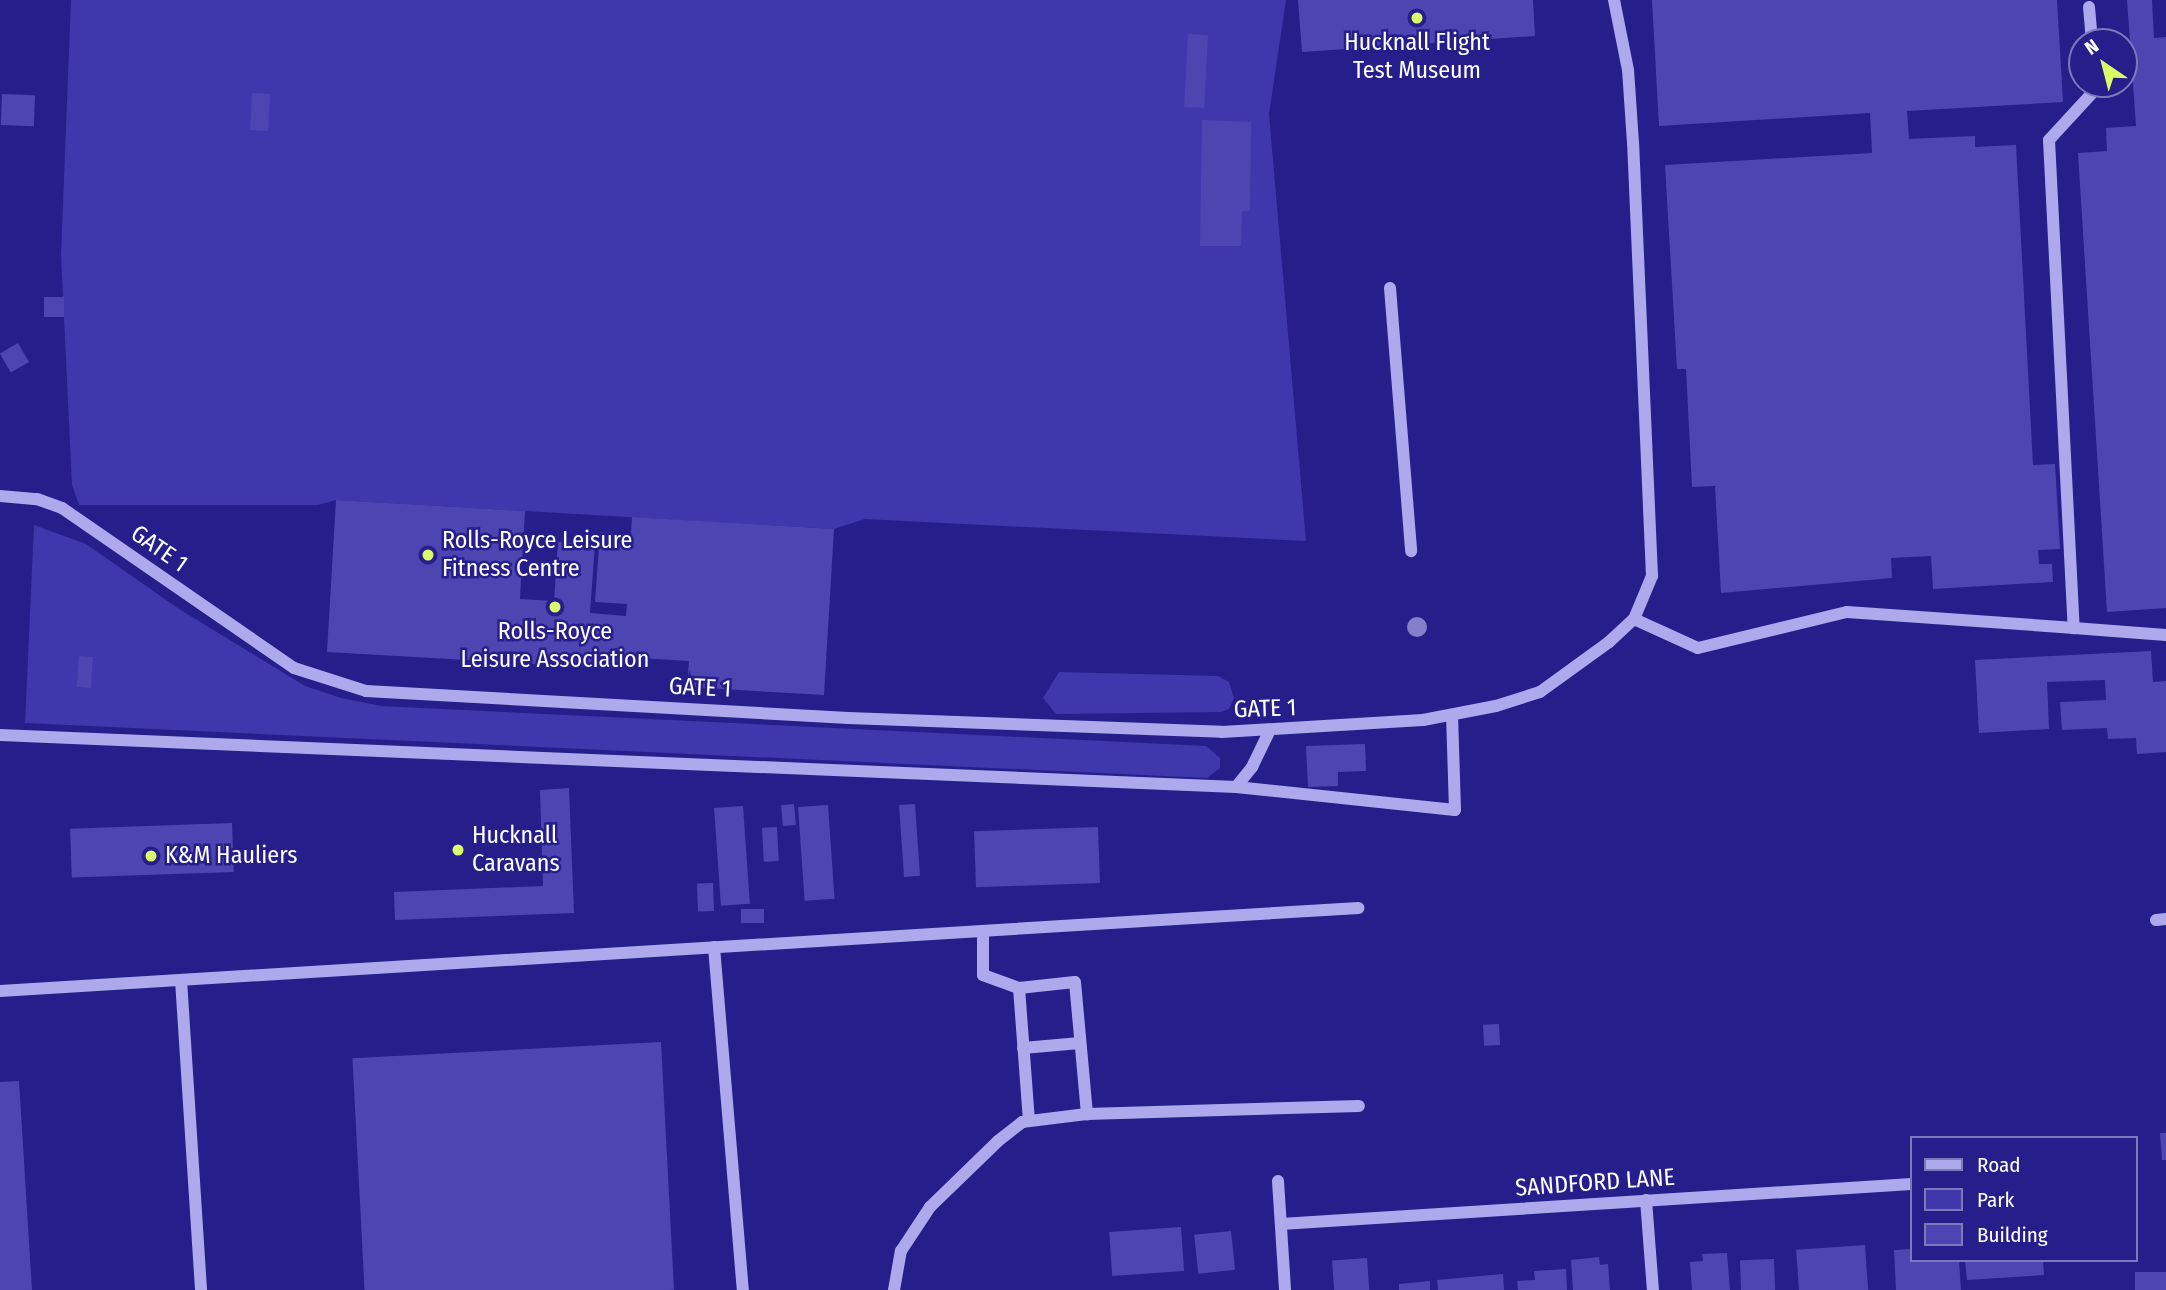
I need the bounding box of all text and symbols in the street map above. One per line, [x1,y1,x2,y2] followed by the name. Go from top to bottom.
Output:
[1409,10,1425,26] marker: Hucknall Flight Test Museum
[2068,28,2138,98] north arrow
[1344,29,1490,85] place label: Hucknall Flight Test Museum
[2081,34,2103,60] text: N
[125,519,193,579] street label: GATE 1
[442,527,632,583] place label: Rolls-Royce Leisure Fitness Centre
[420,547,436,563] marker: Rolls-Royce Leisure Fitness Centre
[547,599,563,615] marker: Rolls-Royce Leisure Association
[461,618,649,674] place label: Rolls-Royce Leisure Association
[668,672,732,704] street label: GATE 1
[1233,694,1297,724] street label: GATE 1
[472,822,560,878] place label: Hucknall Caravans
[165,842,298,870] place label: K&M Hauliers
[450,842,466,858] marker: Hucknall Caravans
[143,848,159,864] marker: K&M Hauliers
[1910,1136,2138,1262] legend
[1977,1152,2021,1178] text: Road
[1514,1163,1676,1203] street label: SANDFORD LANE
[1977,1187,2014,1213] text: Park
[1977,1222,2048,1248] text: Building

